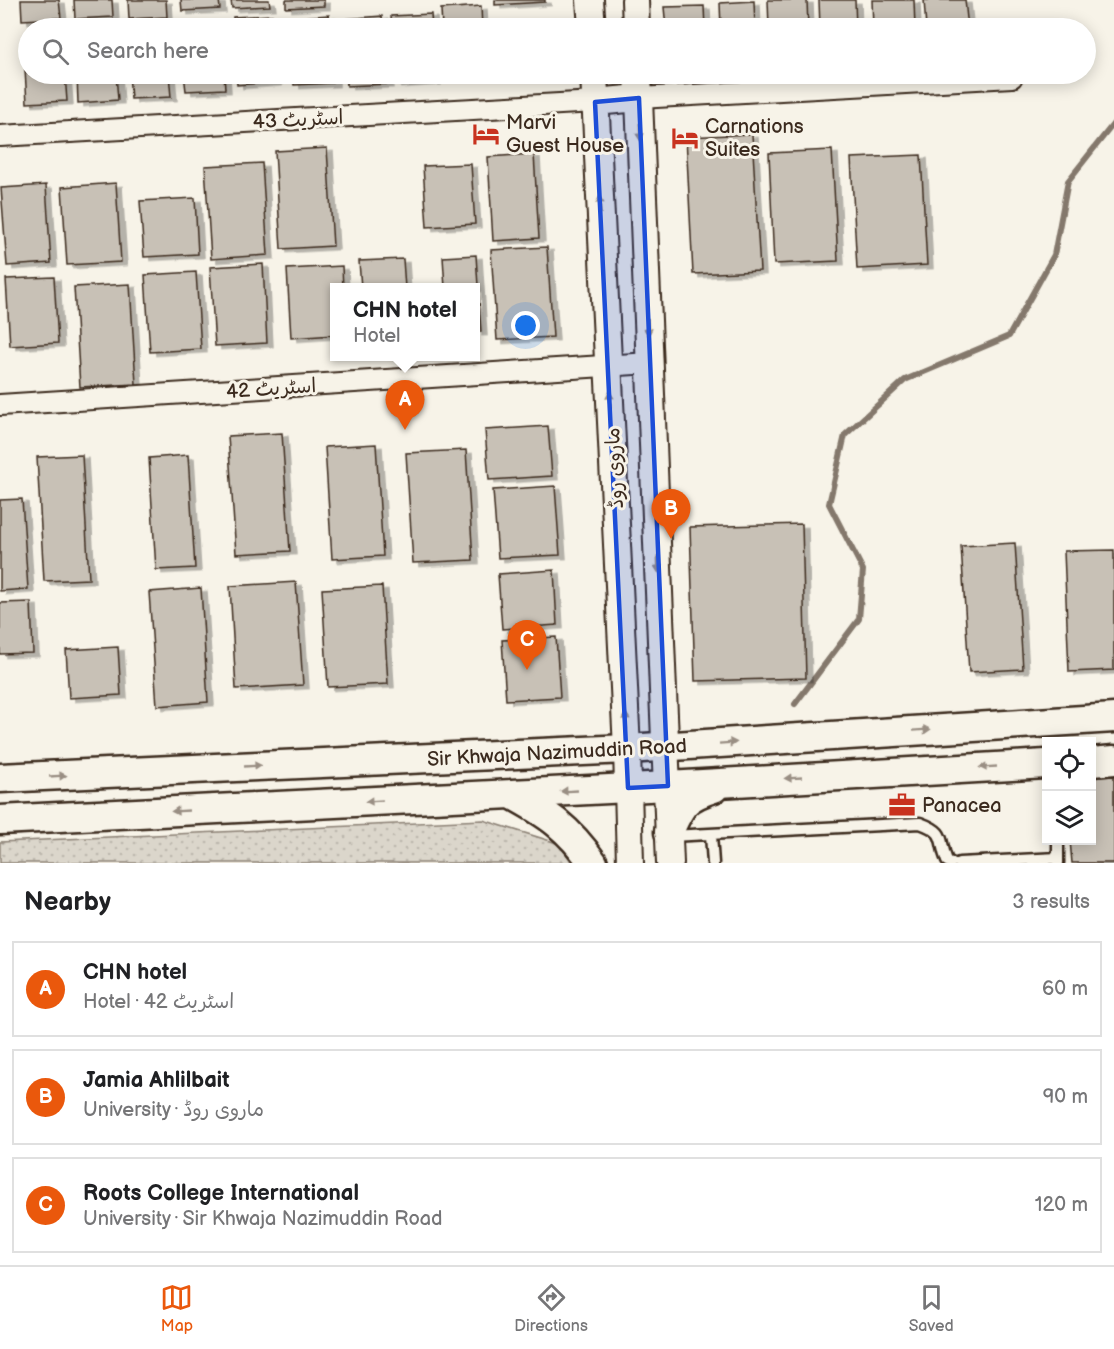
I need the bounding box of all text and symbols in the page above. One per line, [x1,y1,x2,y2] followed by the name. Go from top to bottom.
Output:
[18,18,1096,84] search box
[39,35,72,68] icon: search
[87,38,209,65] text: Search here
[252,106,344,134] street label: اسٹریٹ 43
[506,111,624,158] place label: Marvi Guest House
[705,115,804,162] place label: Carnations Suites
[471,119,501,149] hotel icon: Marvi Guest House
[636,122,645,141] one-way arrow
[670,123,700,153] hotel icon: Carnations Suites
[596,196,605,215] one-way arrow
[330,283,480,361] popup
[353,297,457,324] text: CHN hotel
[511,311,540,340] your location
[644,317,653,336] one-way arrow
[353,324,401,348] text: Hotel
[225,374,317,404] street label: اسٹریٹ 42
[386,380,424,430] pin: A
[606,390,615,409] one-way arrow
[601,427,629,509] street label: ماروی روڈ
[652,490,690,539] pin: B
[653,554,662,573] one-way arrow
[508,620,546,670] pin: C
[621,711,630,730] one-way arrow
[913,726,932,735] one-way arrow
[427,734,688,772] street label: Sir Khwaja Nazimuddin Road
[1042,737,1096,845] map controls
[1042,737,1096,791] button: locate
[718,738,737,747] one-way arrow
[244,762,263,771] one-way arrow
[979,763,998,772] one-way arrow
[49,771,68,780] one-way arrow
[784,773,803,782] one-way arrow
[560,786,579,795] one-way arrow
[887,790,917,820] office icon: Panacea
[1042,791,1096,845] button: layers
[922,794,1002,818] place label: Panacea
[365,796,384,805] one-way arrow
[170,806,189,816] one-way arrow
[24,887,111,918] text: Nearby
[1012,890,1090,914] text: 3 results
[83,959,187,986] text: CHN hotel
[39,977,52,1001] text: A
[1042,977,1088,1001] text: 60 m
[83,990,234,1014] text: Hotel · اسٹریٹ 42
[83,1067,230,1094] text: Jamia Ahlilbait
[38,1085,53,1109] text: B
[1043,1085,1088,1109] text: 90 m
[83,1098,264,1122] text: University · ماروی روڈ
[83,1180,359,1207] text: Roots College International
[38,1193,53,1217] text: C
[1035,1193,1088,1217] text: 120 m
[83,1207,443,1231] text: University · Sir Khwaja Nazimuddin Road
[160,1281,193,1336] tab: Map
[514,1281,588,1336] tab: Directions
[909,1281,954,1336] tab: Saved

